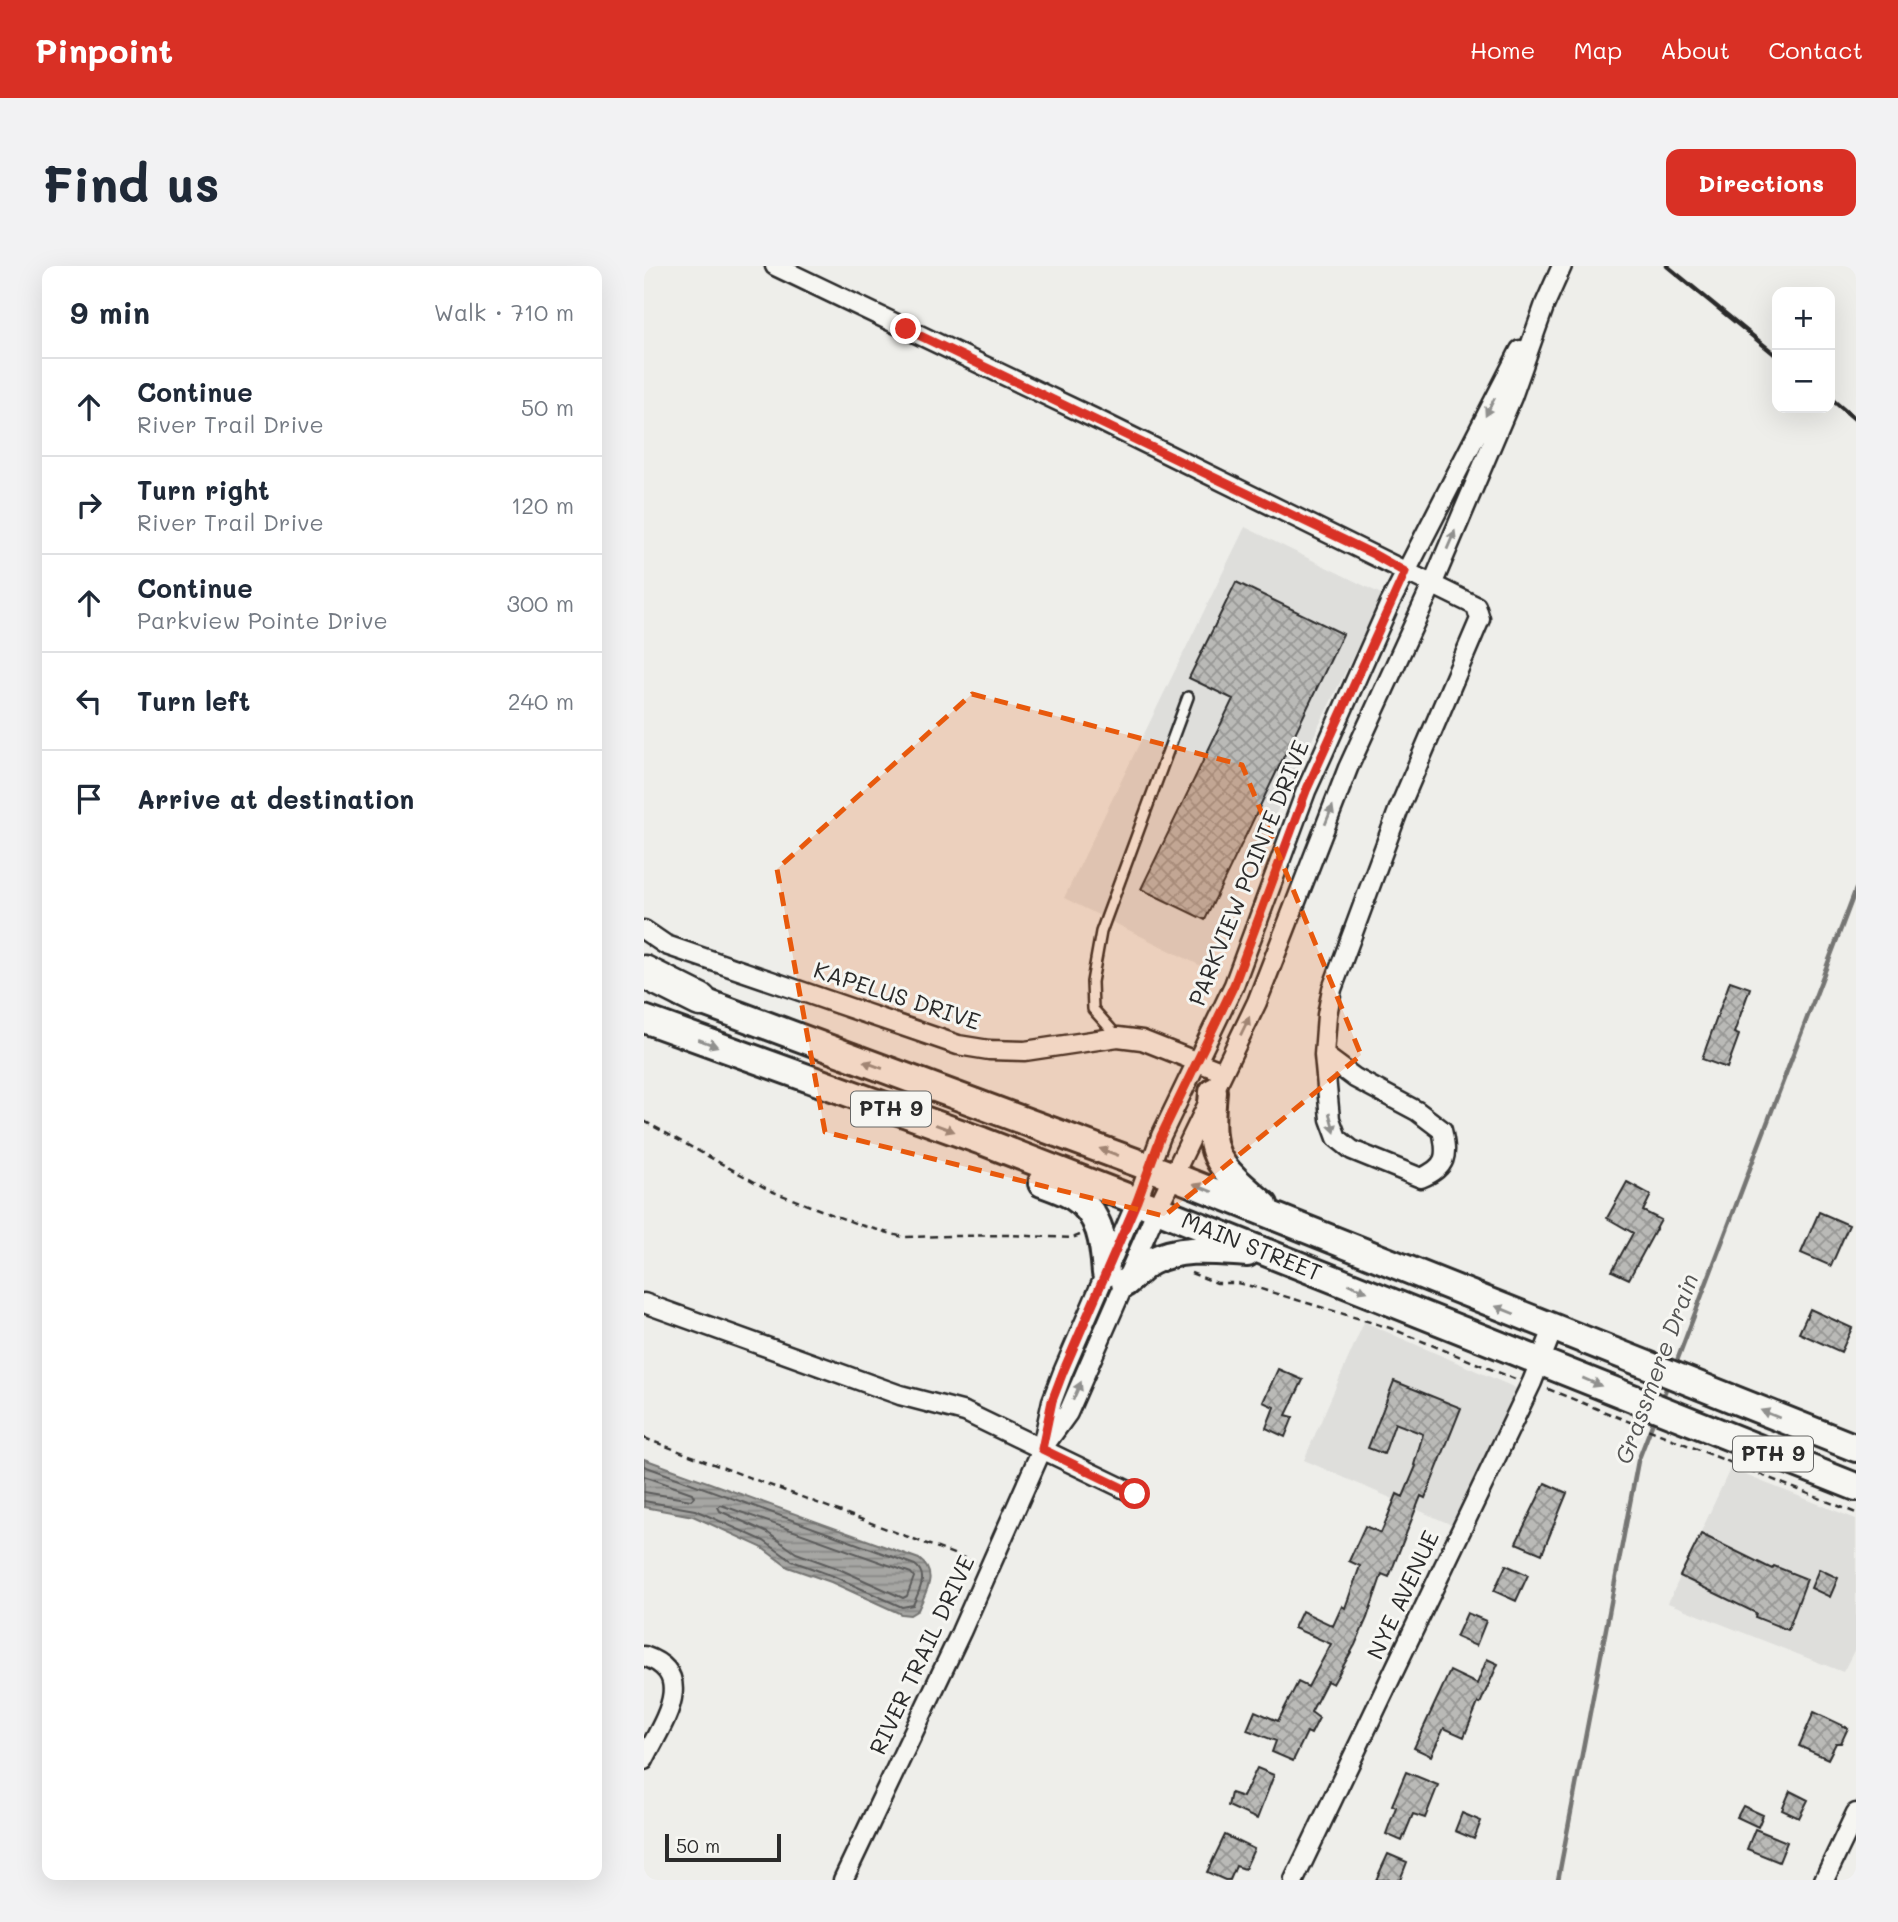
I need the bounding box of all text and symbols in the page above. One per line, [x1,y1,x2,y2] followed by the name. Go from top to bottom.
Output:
[35,28,173,71] text: Pinpoint
[1470,34,1535,65] text: Home
[1573,34,1622,65] text: Map
[1660,34,1730,65] text: About
[1768,34,1863,65] text: Contact
[1666,149,1856,216] button: Directions
[42,151,220,214] text: Find us
[1772,287,1835,413] map controls
[1772,287,1835,350] button: +
[70,292,150,332] text: 9 min
[434,297,574,327] text: Walk · 710 m
[890,313,921,344] route end
[1772,350,1835,413] button: −
[137,375,253,409] text: Continue
[70,388,108,426] icon: ahead
[521,392,574,422] text: 50 m
[1484,397,1495,417] one-way arrow
[137,409,324,439] text: River Trail Drive
[137,473,270,507] text: Turn right
[70,486,108,524] icon: right
[511,490,574,520] text: 120 m
[137,507,324,537] text: River Trail Drive
[1445,530,1457,550] one-way arrow
[137,571,253,605] text: Continue
[70,584,108,622] icon: ahead
[506,588,574,618] text: 300 m
[137,605,388,635] text: Parkview Pointe Drive
[70,682,108,720] icon: left
[137,684,250,718] text: Turn left
[508,686,574,716] text: 240 m
[1181,735,1315,1010] street label: PARKVIEW POINTE DRIVE
[70,780,108,818] icon: arrive
[137,782,414,816] text: Arrive at destination
[1323,804,1334,825] one-way arrow
[810,954,984,1036] street label: KAPELUS DRIVE
[1239,1016,1250,1036] one-way arrow
[698,1037,719,1048] one-way arrow
[862,1059,883,1070] one-way arrow
[851,1092,931,1126] road number: PTH 9
[1328,1112,1338,1133] one-way arrow
[935,1123,956,1134] one-way arrow
[1099,1147,1120,1158] one-way arrow
[1193,1183,1214,1194] one-way arrow
[1178,1204,1327,1287] street label: MAIN STREET
[1607,1269,1704,1468] water label: Grassmere Drain
[1347,1283,1368,1294] one-way arrow
[1495,1304,1516,1315] one-way arrow
[1581,1376,1602,1387] one-way arrow
[1071,1381,1083,1401] one-way arrow
[1759,1408,1780,1419] one-way arrow
[1733,1436,1813,1472] road number: PTH 9
[1119,1478,1150,1509] route start
[1359,1525,1445,1664] street label: NYE AVENUE
[862,1550,980,1759] street label: RIVER TRAIL DRIVE
[665,1831,780,1863] scale bar
[676,1833,720,1858] text: 50 m

